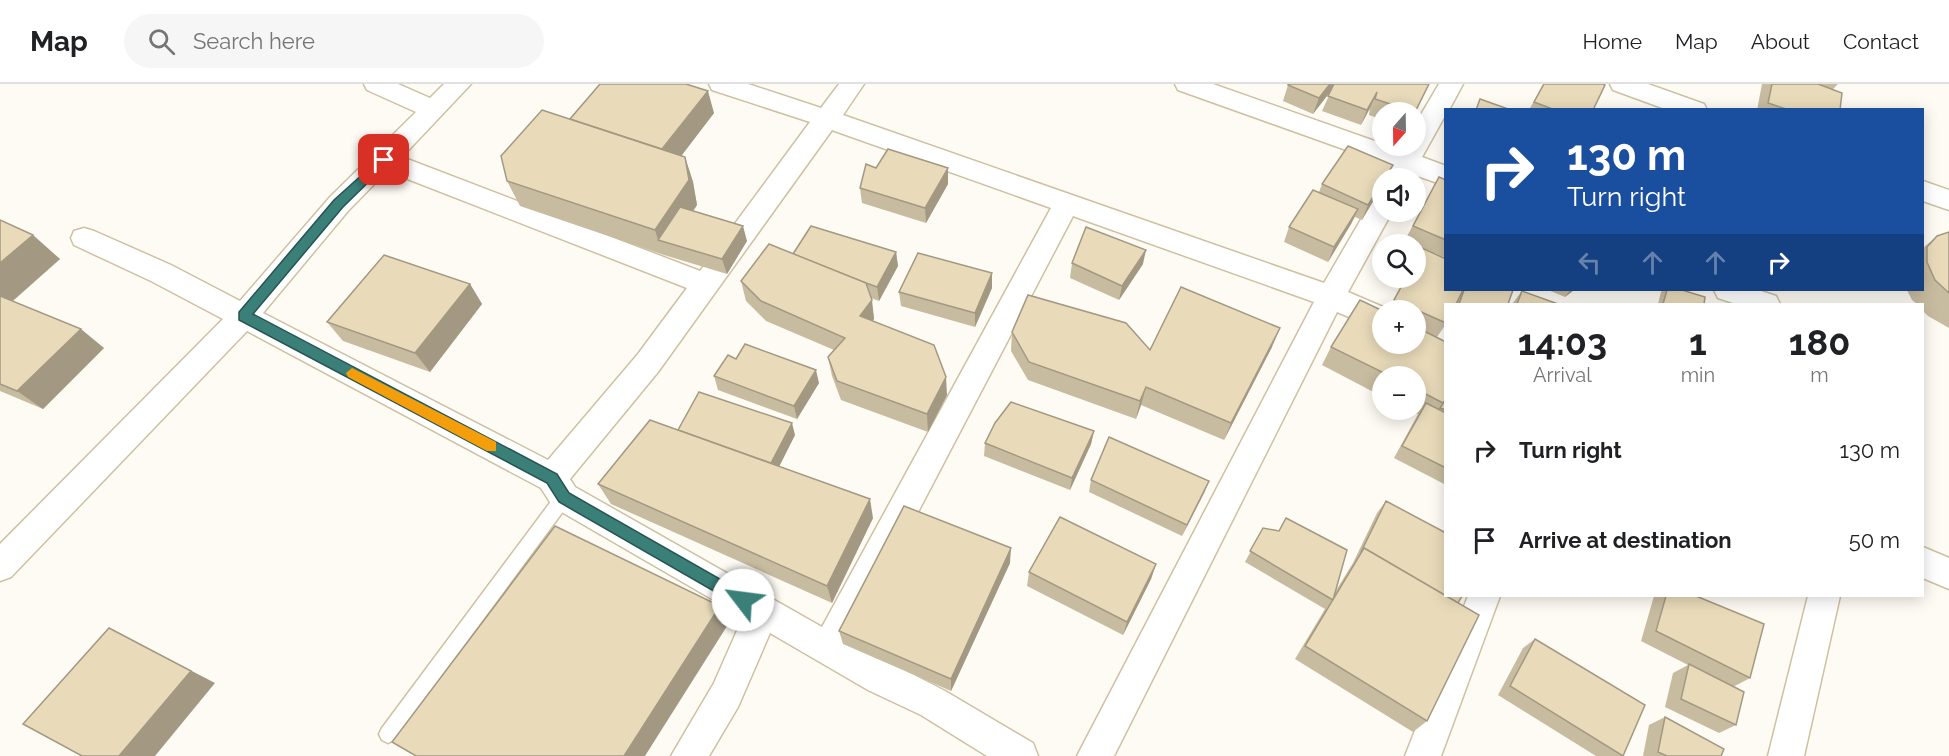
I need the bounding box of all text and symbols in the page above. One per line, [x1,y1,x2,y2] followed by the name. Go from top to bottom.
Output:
[124,14,544,68] search box
[30,25,88,58] text: Map
[145,25,178,58] icon: search
[193,28,315,54] text: Search here
[1583,29,1642,54] text: Home
[1675,29,1718,54] text: Map
[1751,29,1810,54] text: About
[1843,29,1919,54] text: Contact
[1372,102,1426,156] north arrow
[1372,102,1426,420] map controls
[1567,131,1686,180] text: 130 m
[1468,132,1546,210] icon: right
[358,134,409,185] pin
[367,143,400,176] icon: arrive
[1372,168,1426,222] button: sound
[1567,181,1686,212] text: Turn right
[1372,234,1426,288] button: search
[1573,246,1606,279] icon: left
[1636,246,1669,279] icon: ahead
[1699,246,1732,279] icon: ahead
[1762,246,1795,279] icon: right
[1372,300,1426,354] button: +
[1518,321,1607,363] text: 14:03
[1689,321,1707,363] text: 1
[1789,321,1850,363] text: 180
[1533,363,1592,387] text: Arrival
[1681,363,1715,387] text: min
[1810,363,1829,387] text: m
[1372,366,1426,420] button: −
[1468,434,1501,467] icon: right
[1519,437,1622,463] text: Turn right
[1840,437,1900,463] text: 130 m
[1468,524,1501,557] icon: arrive
[1519,527,1732,553] text: Arrive at destination
[1849,527,1900,553] text: 50 m
[711,568,775,632] position arrow

